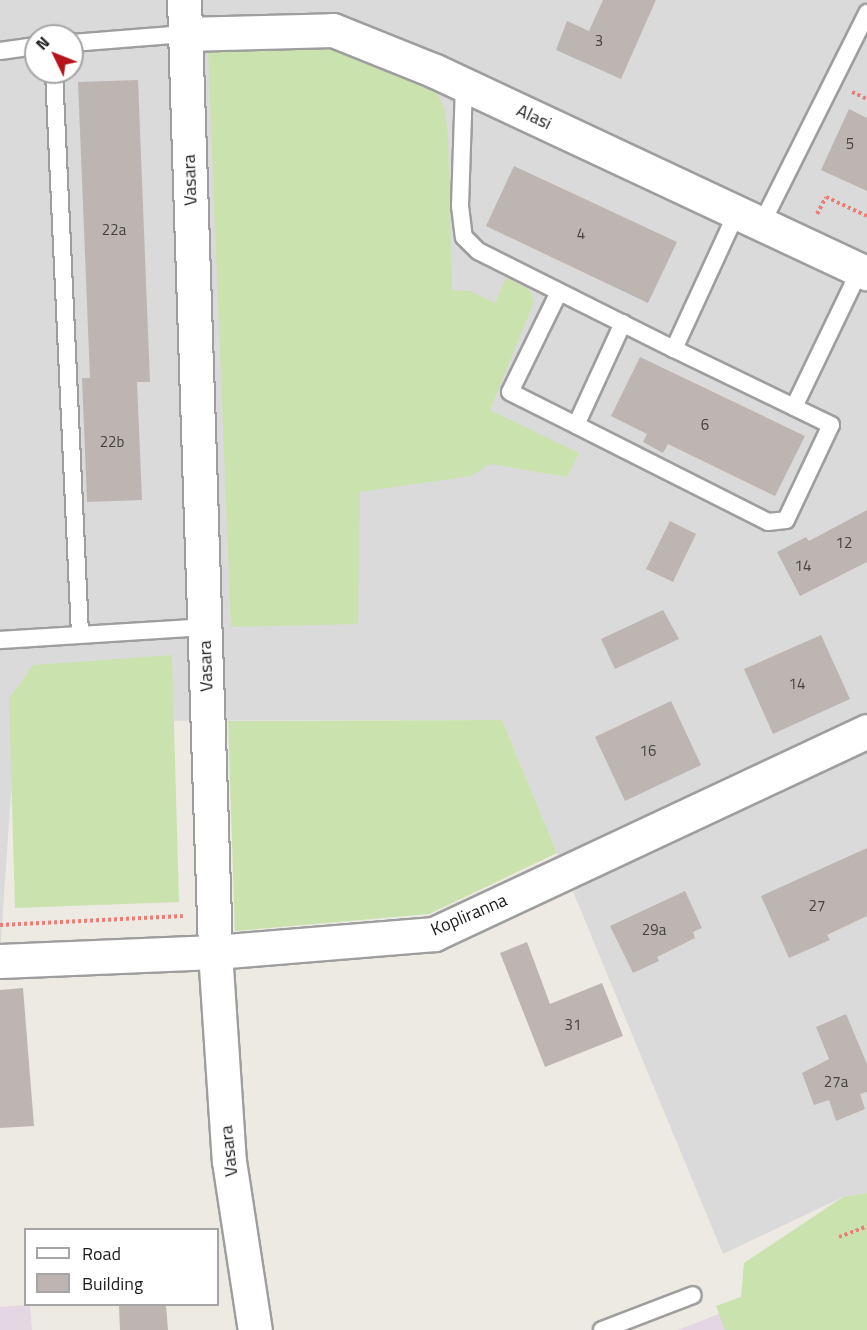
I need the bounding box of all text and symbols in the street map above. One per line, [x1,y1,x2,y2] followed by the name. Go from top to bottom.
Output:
[24,24,84,84] north arrow
[30,31,55,55] text: N
[595,32,603,50] house number: 3
[513,100,555,134] street label: Alasi
[846,135,854,153] house number: 5
[178,154,202,206] street label: Vasara
[102,221,126,239] house number: 22a
[577,225,585,243] house number: 4
[701,416,709,434] house number: 6
[100,433,124,451] house number: 22b
[836,534,852,552] house number: 12
[795,557,811,575] house number: 14
[194,640,218,692] street label: Vasara
[789,675,805,693] house number: 14
[640,742,656,760] house number: 16
[428,889,510,941] street label: Kopliranna
[809,897,825,915] house number: 27
[642,921,666,939] house number: 29a
[565,1016,581,1034] house number: 31
[824,1073,848,1091] house number: 27a
[216,1124,242,1178] street label: Vasara
[24,1228,219,1306] legend
[82,1240,121,1267] text: Road
[82,1270,143,1297] text: Building

